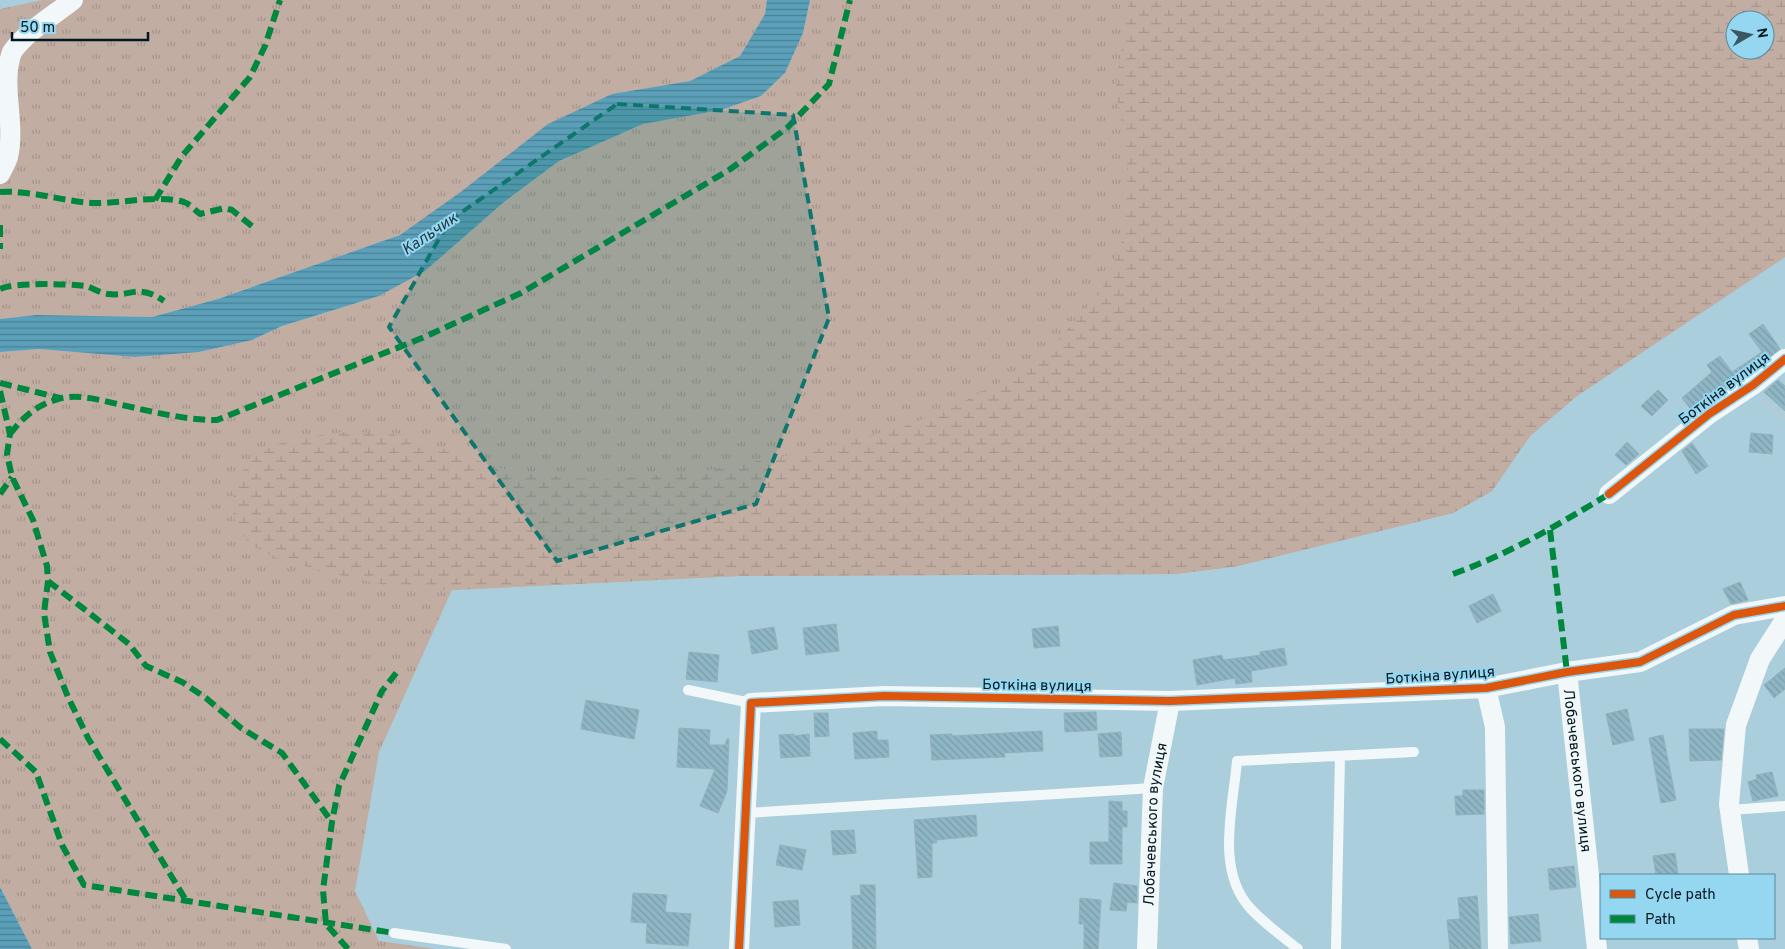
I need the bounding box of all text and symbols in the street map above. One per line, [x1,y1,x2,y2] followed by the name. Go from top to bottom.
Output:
[12,10,149,42] scale bar
[1725,10,1775,60] north arrow
[20,19,55,38] text: 50 m
[1752,27,1771,40] text: N
[398,208,463,261] water label: Кальчик
[1675,349,1774,430] street label: Боткіна вулиця
[1385,663,1495,690] street label: Боткіна вулиця
[982,676,1092,697] street label: Боткіна вулиця
[1558,688,1594,853] street label: Лобачевського вулиця
[1141,741,1173,907] street label: Лобачевського вулиця
[1600,874,1775,939] legend
[1645,886,1716,905] text: Cycle path
[1645,911,1676,930] text: Path

